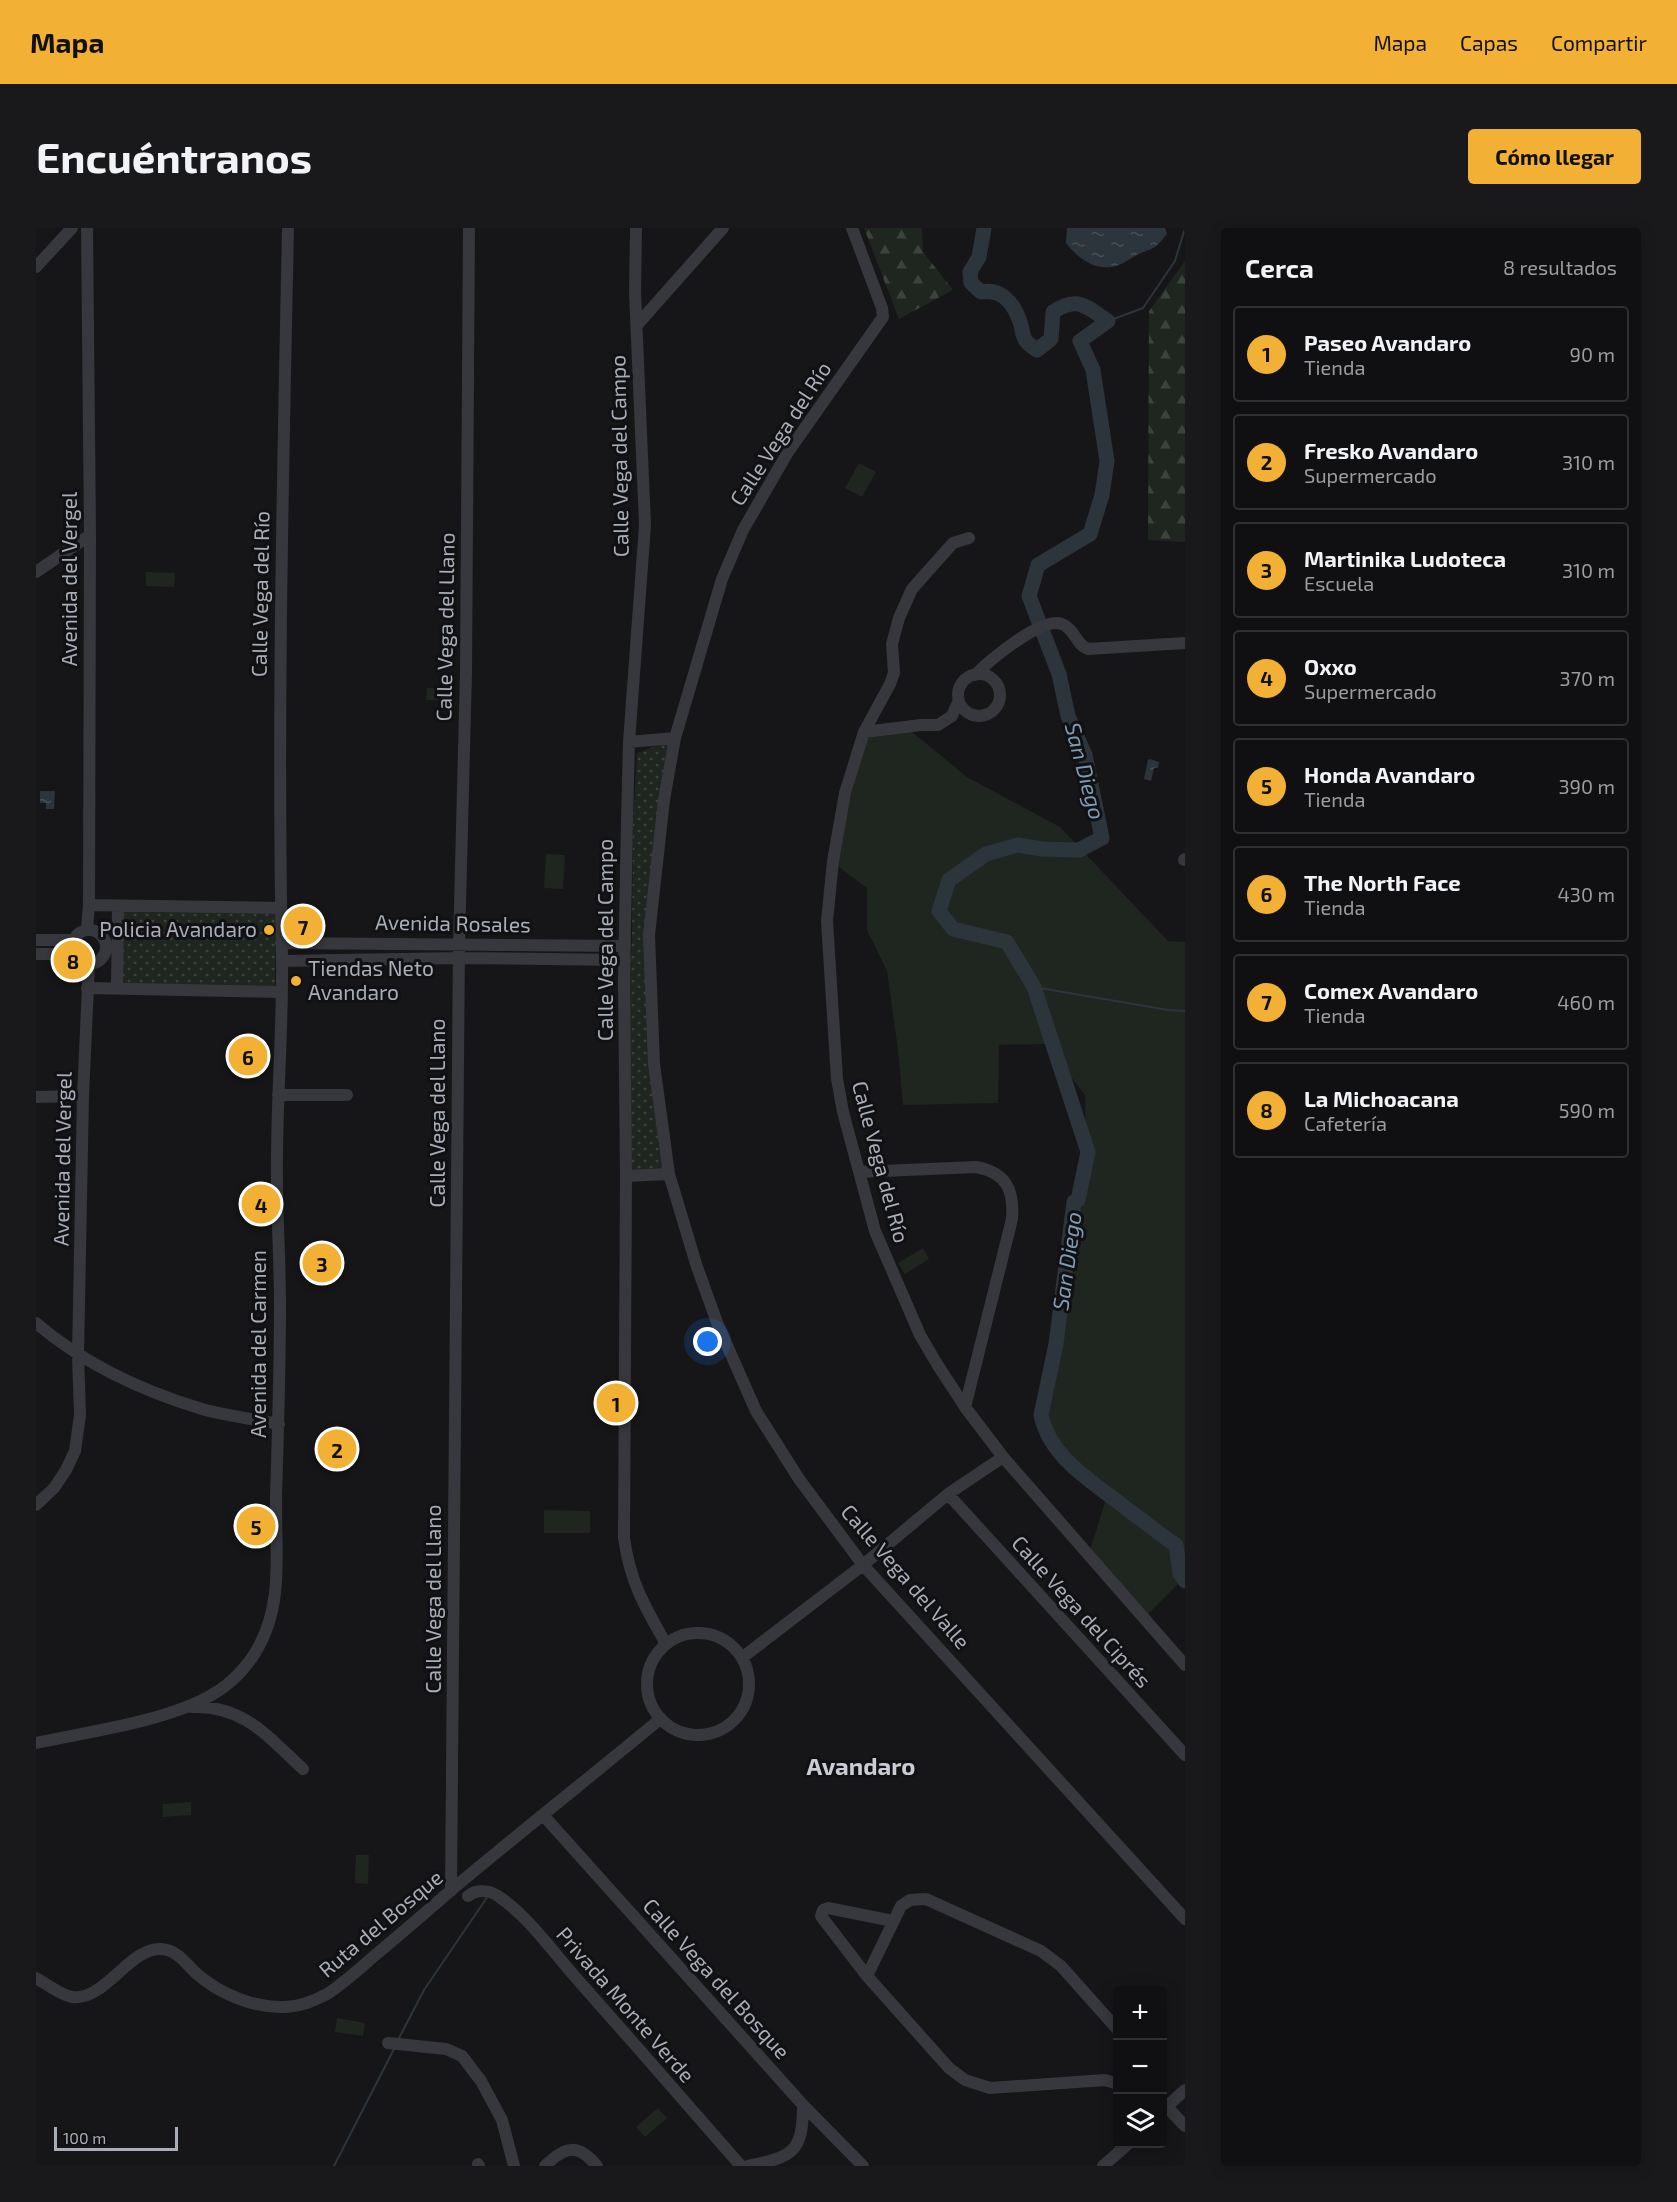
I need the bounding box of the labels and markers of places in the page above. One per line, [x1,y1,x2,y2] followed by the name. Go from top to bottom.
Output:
[284,904,322,948] pin: 7
[99,916,257,941] place label: Policia Avandaro
[262,923,276,937] marker: Policia Avandaro
[54,938,93,982] pin: 8
[308,955,434,1004] place label: Tiendas Neto Avandaro
[289,974,303,988] marker: Tiendas Neto Avandaro
[228,1034,268,1078] pin: 6
[242,1182,280,1226] pin: 4
[302,1240,342,1286] pin: 3
[596,1380,636,1426] pin: 1
[318,1426,356,1472] pin: 2
[236,1504,276,1548] pin: 5

